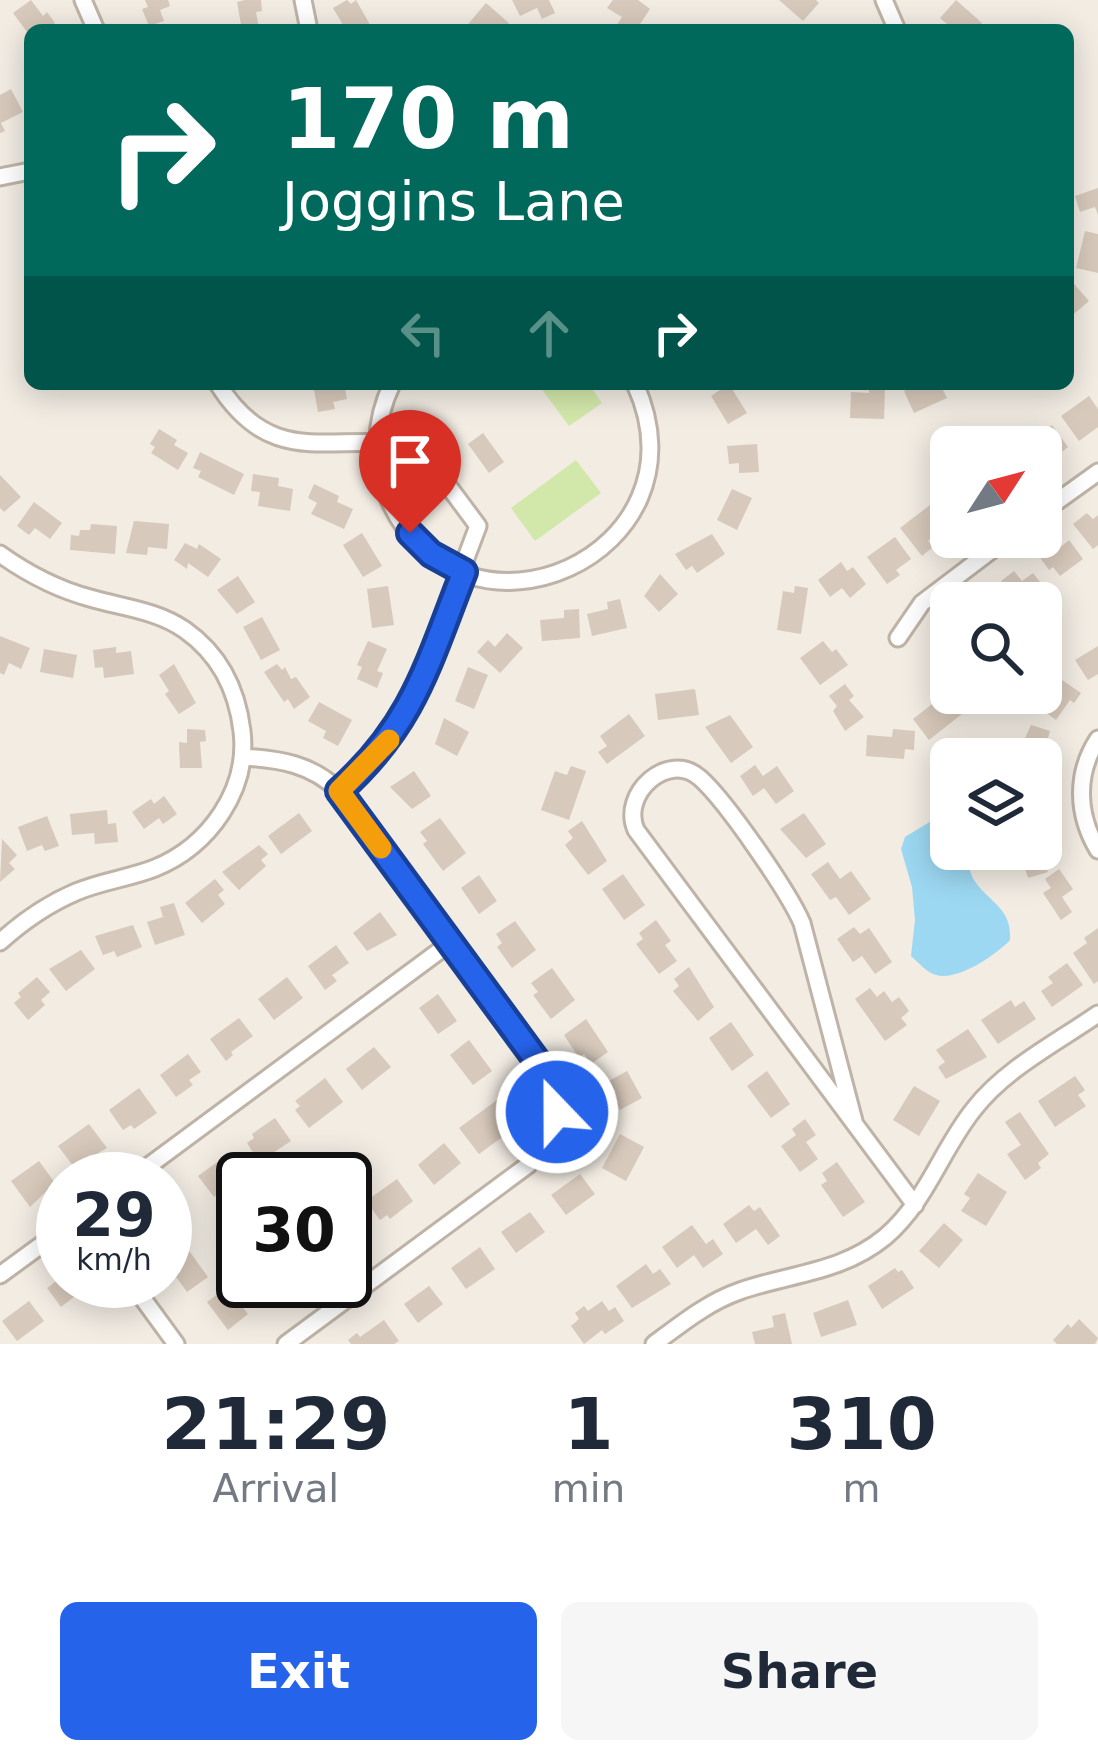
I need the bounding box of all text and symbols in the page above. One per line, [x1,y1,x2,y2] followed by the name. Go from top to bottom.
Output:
[282,70,574,168] text: 170 m
[84,72,240,228] icon: right
[282,170,625,233] text: Joggins Lane
[390,300,456,366] icon: left
[516,300,582,366] icon: ahead
[642,300,708,366] icon: right
[359,410,461,533] pin
[930,426,1062,558] north arrow
[930,426,1062,870] map controls
[377,428,443,494] icon: arrive
[930,582,1062,714] button: search
[930,738,1062,870] button: layers
[494,1049,620,1175] position arrow
[216,1152,372,1308] speed limit sign: 30
[72,1180,156,1250] text: 29
[76,1242,152,1277] text: km/h
[161,1382,390,1466] text: 21:29
[563,1382,613,1466] text: 1
[786,1382,937,1466] text: 310
[212,1466,339,1511] text: Arrival
[552,1466,625,1511] text: min
[843,1466,881,1511] text: m
[60,1602,537,1740] button: Exit
[561,1602,1038,1740] button: Share

